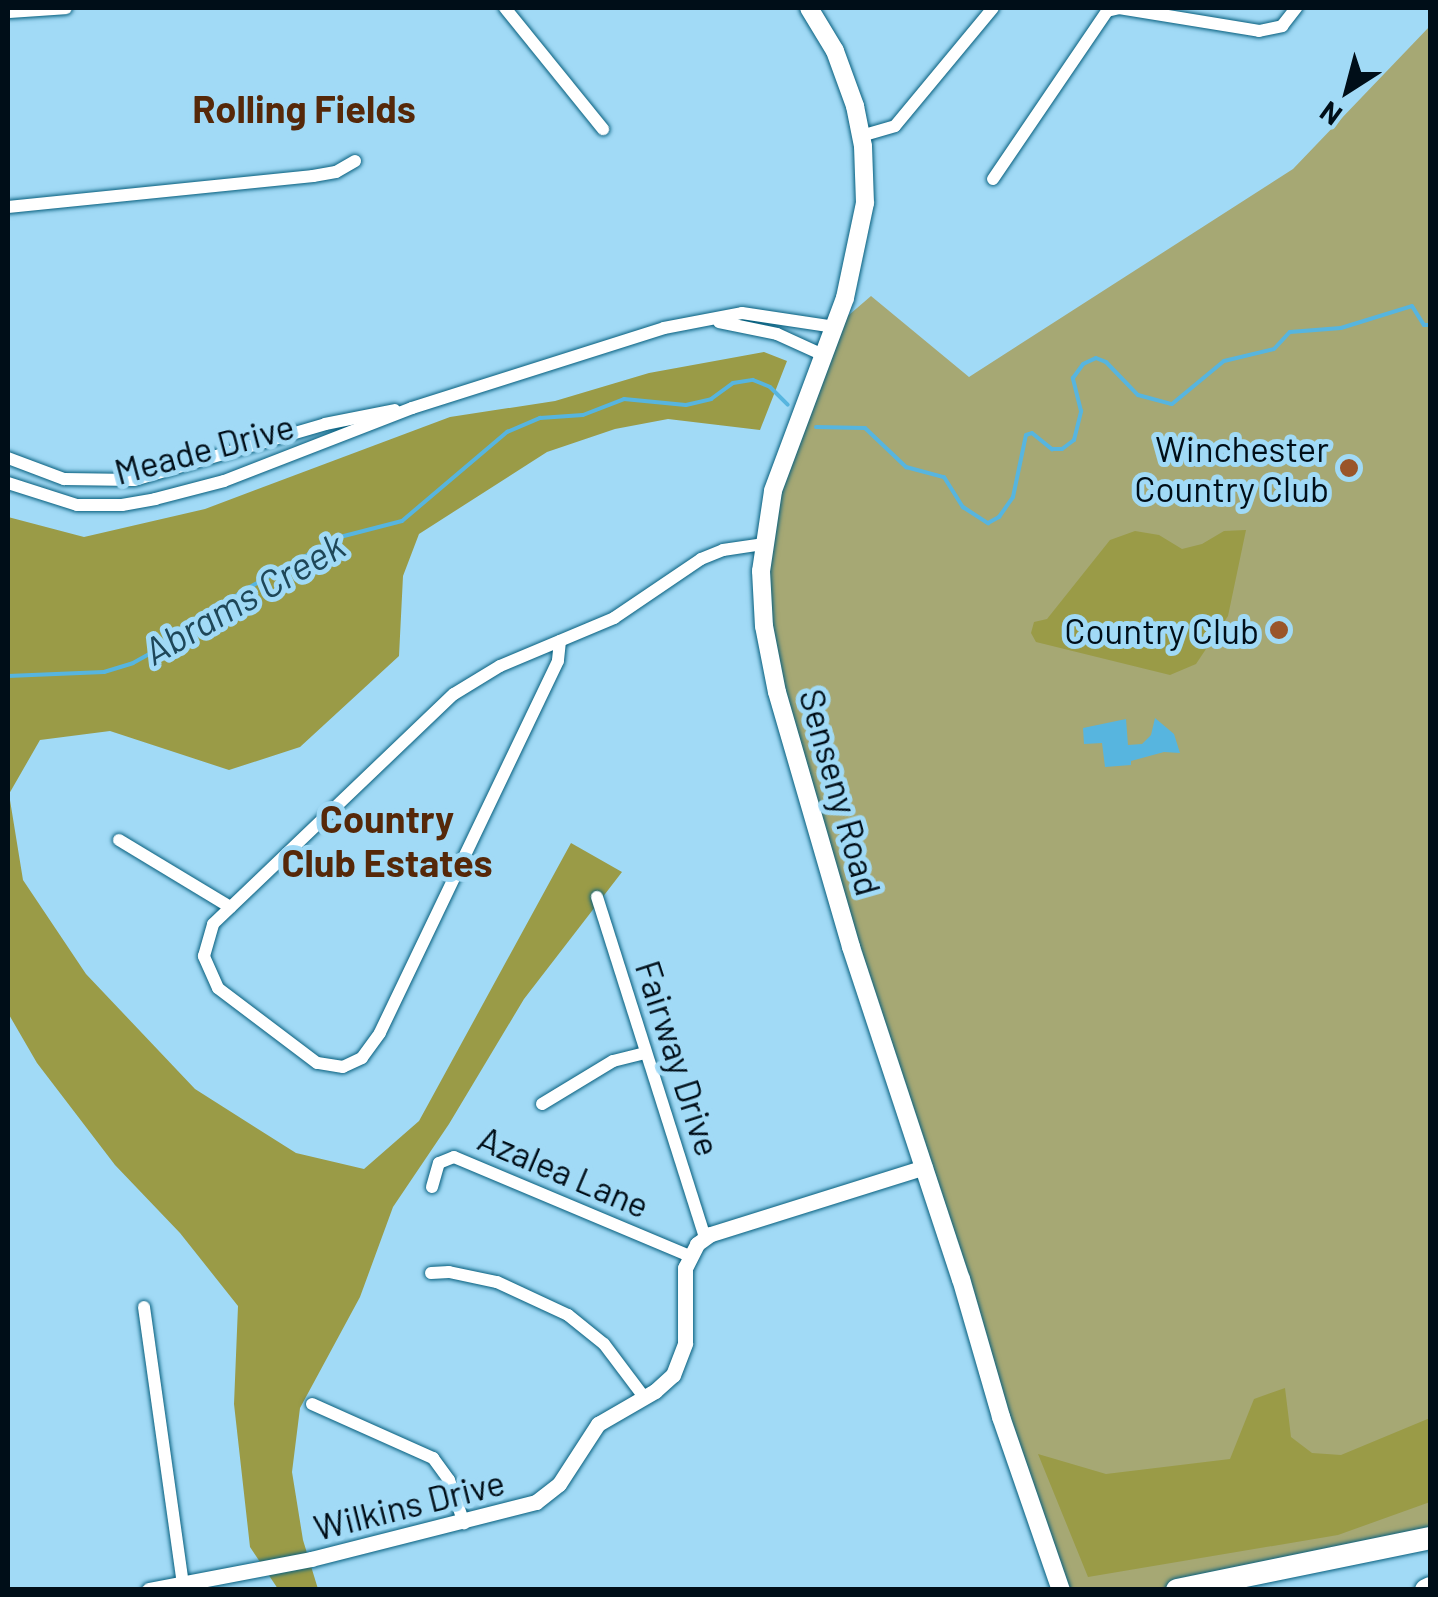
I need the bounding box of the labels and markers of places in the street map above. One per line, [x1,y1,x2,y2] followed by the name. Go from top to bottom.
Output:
[1134,427,1329,509] place label: Winchester Country Club
[1338,457,1360,479] marker: Winchester Country Club
[1064,609,1259,651] place label: Country Club
[1268,619,1290,641] marker: Country Club

